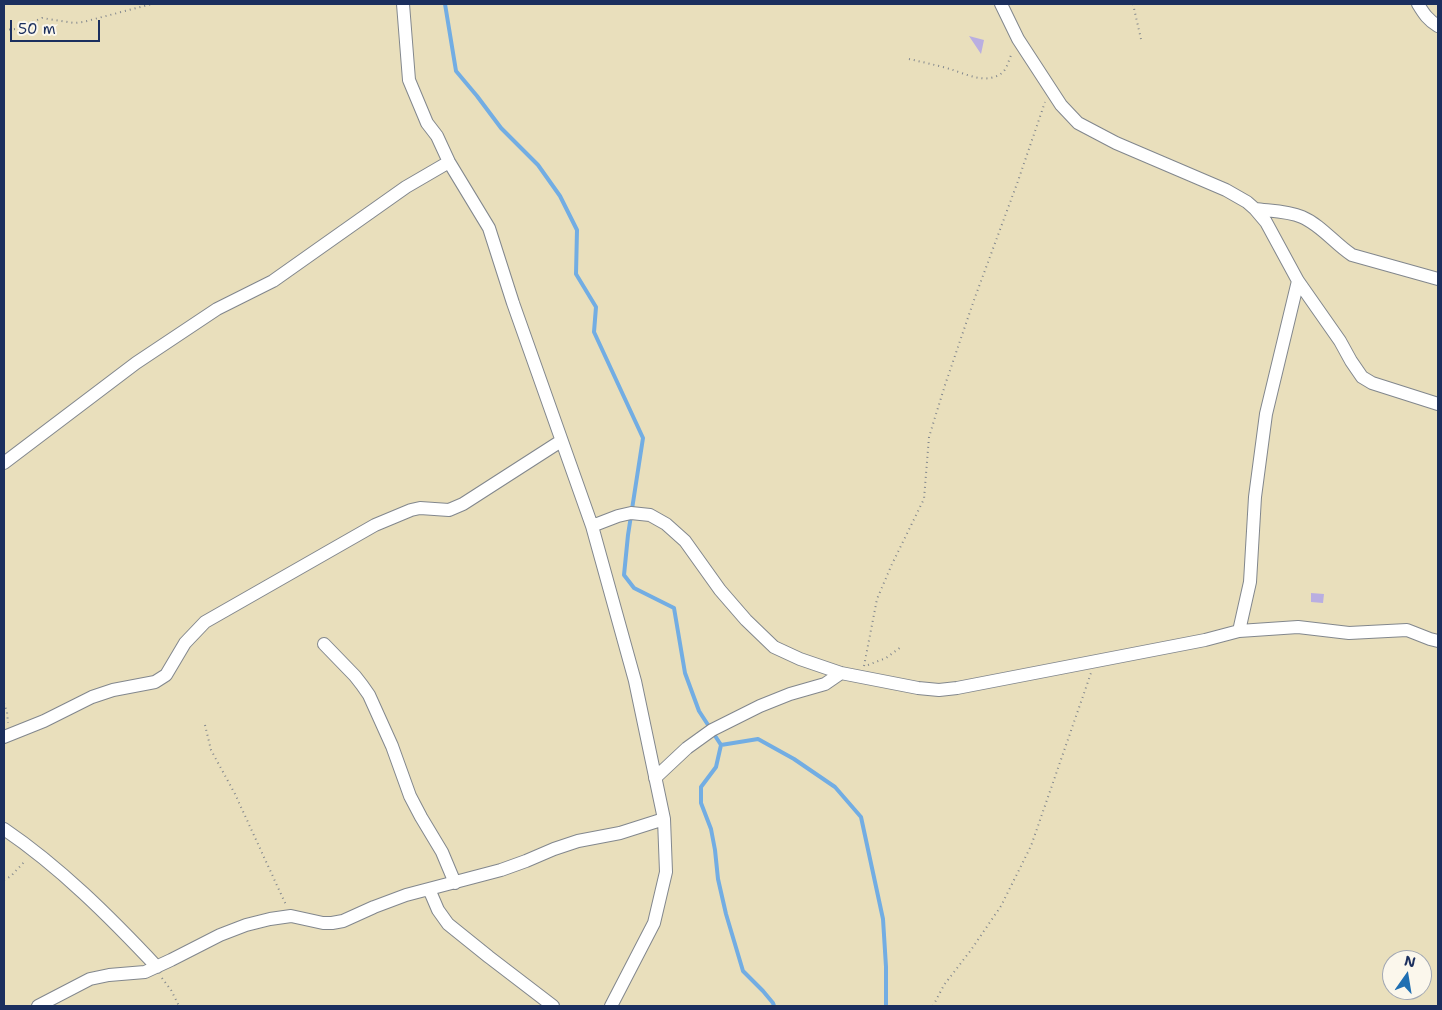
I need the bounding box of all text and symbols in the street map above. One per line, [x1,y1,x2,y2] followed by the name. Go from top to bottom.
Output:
[12,10,102,42] scale bar
[18,19,56,39] text: 50 m
[1382,950,1432,1000] north arrow
[1403,951,1418,971] text: N

